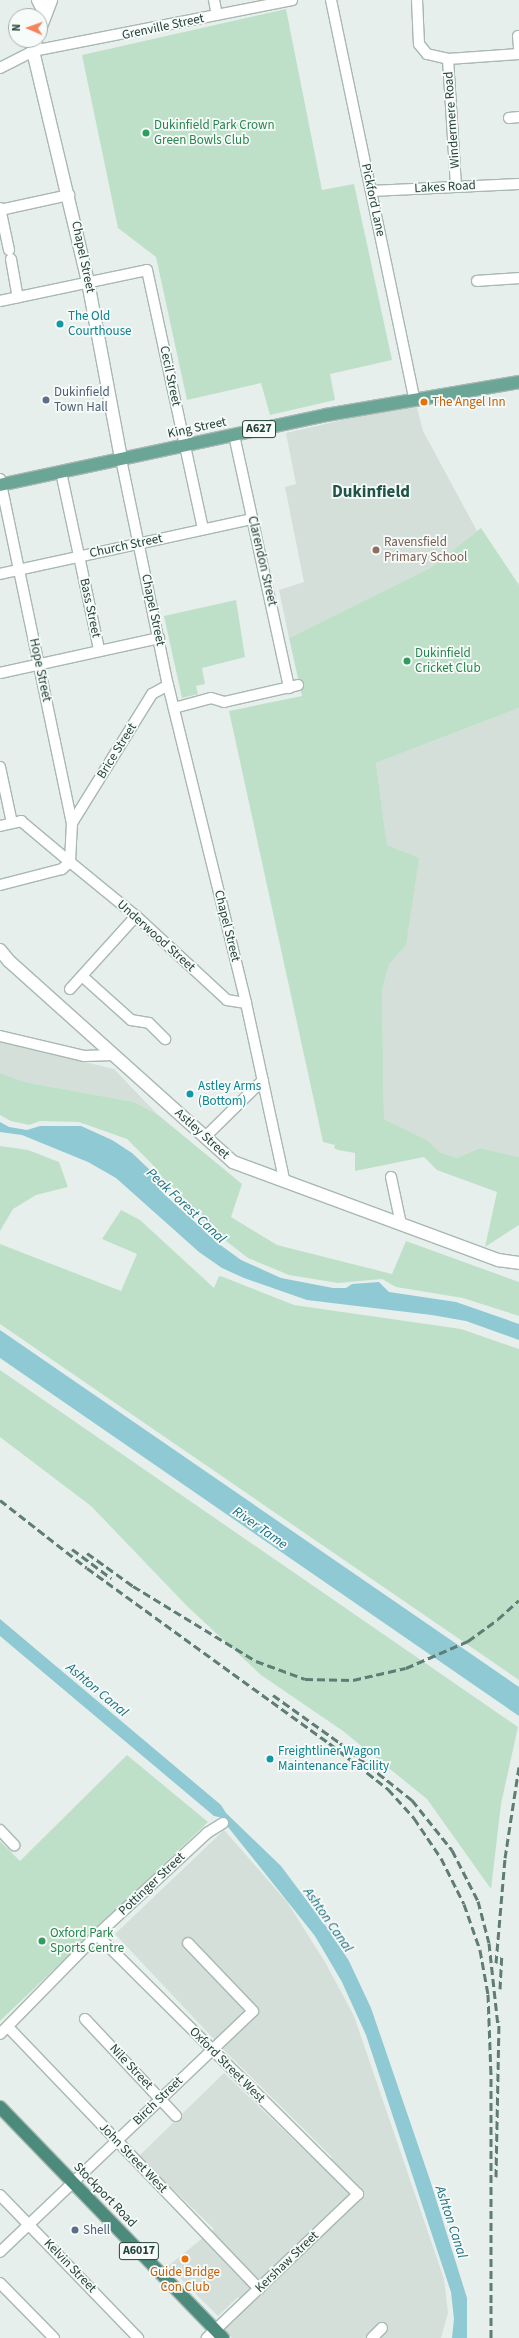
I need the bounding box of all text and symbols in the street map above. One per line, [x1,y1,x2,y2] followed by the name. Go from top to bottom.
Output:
[8,8,48,48] north arrow
[121,11,205,43] street label: Grenville Street
[9,24,24,32] text: N
[441,71,463,169] street label: Windermere Road
[154,118,275,149] place label: Dukinfield Park Crown Green Bowls Club
[141,128,151,138] marker: Dukinfield Park Crown Green Bowls Club
[358,162,388,238] street label: Pickford Lane
[414,178,476,196] street label: Lakes Road
[68,220,98,294] street label: Chapel Street
[68,309,132,340] place label: The Old Courthouse
[55,319,65,329] marker: The Old Courthouse
[156,344,184,408] street label: Cecil Street
[54,385,110,416] place label: Dukinfield Town Hall
[432,394,506,410] place label: The Angel Inn
[41,395,51,405] marker: Dukinfield Town Hall
[419,397,429,407] marker: The Angel Inn
[166,414,228,442] street label: King Street
[242,419,276,439] road number: A627
[332,483,410,503] district label: Dukinfield
[244,515,280,607] street label: Clarendon Street
[88,531,164,561] street label: Church Street
[384,535,467,566] place label: Ravensfield Primary School
[371,545,381,555] marker: Ravensfield Primary School
[138,573,168,647] street label: Chapel Street
[76,577,104,639] street label: Bass Street
[26,637,54,703] street label: Hope Street
[415,646,481,677] place label: Dukinfield Cricket Club
[402,656,412,666] marker: Dukinfield Cricket Club
[94,720,140,782] street label: Brice Street
[211,889,243,963] street label: Chapel Street
[114,897,198,975] street label: Underwood Street
[198,1079,261,1110] place label: Astley Arms (Bottom)
[185,1089,195,1099] marker: Astley Arms (Bottom)
[172,1105,232,1163] street label: Astley Street
[143,1165,229,1247] water label: Peak Forest Canal
[229,1503,291,1553] water label: River Tame
[63,1659,131,1721] water label: Ashton Canal
[278,1744,389,1775] place label: Freightliner Wagon Maintenance Facility
[265,1754,275,1764] marker: Freightliner Wagon Maintenance Facility
[116,1849,188,1919] street label: Pottinger Street
[300,1884,356,1956] water label: Ashton Canal
[50,1926,124,1957] place label: Oxford Park Sports Centre
[37,1936,47,1946] marker: Oxford Park Sports Centre
[186,2024,268,2106] street label: Oxford Street West
[106,2041,156,2093] street label: Nile Street
[130,2073,186,2129] street label: Birch Street
[96,2120,170,2196] street label: John Street West
[70,2159,140,2231] street label: Stockport Road
[431,2184,471,2260] water label: Ashton Canal
[83,2222,110,2238] place label: Shell
[70,2225,80,2235] marker: Shell
[252,2228,322,2296] street label: Kershaw Street
[41,2236,99,2296] street label: Kelvin Street
[118,2241,160,2261] road number: A6017
[180,2254,190,2264] marker: Guide Bridge Con Club
[150,2265,220,2296] place label: Guide Bridge Con Club

